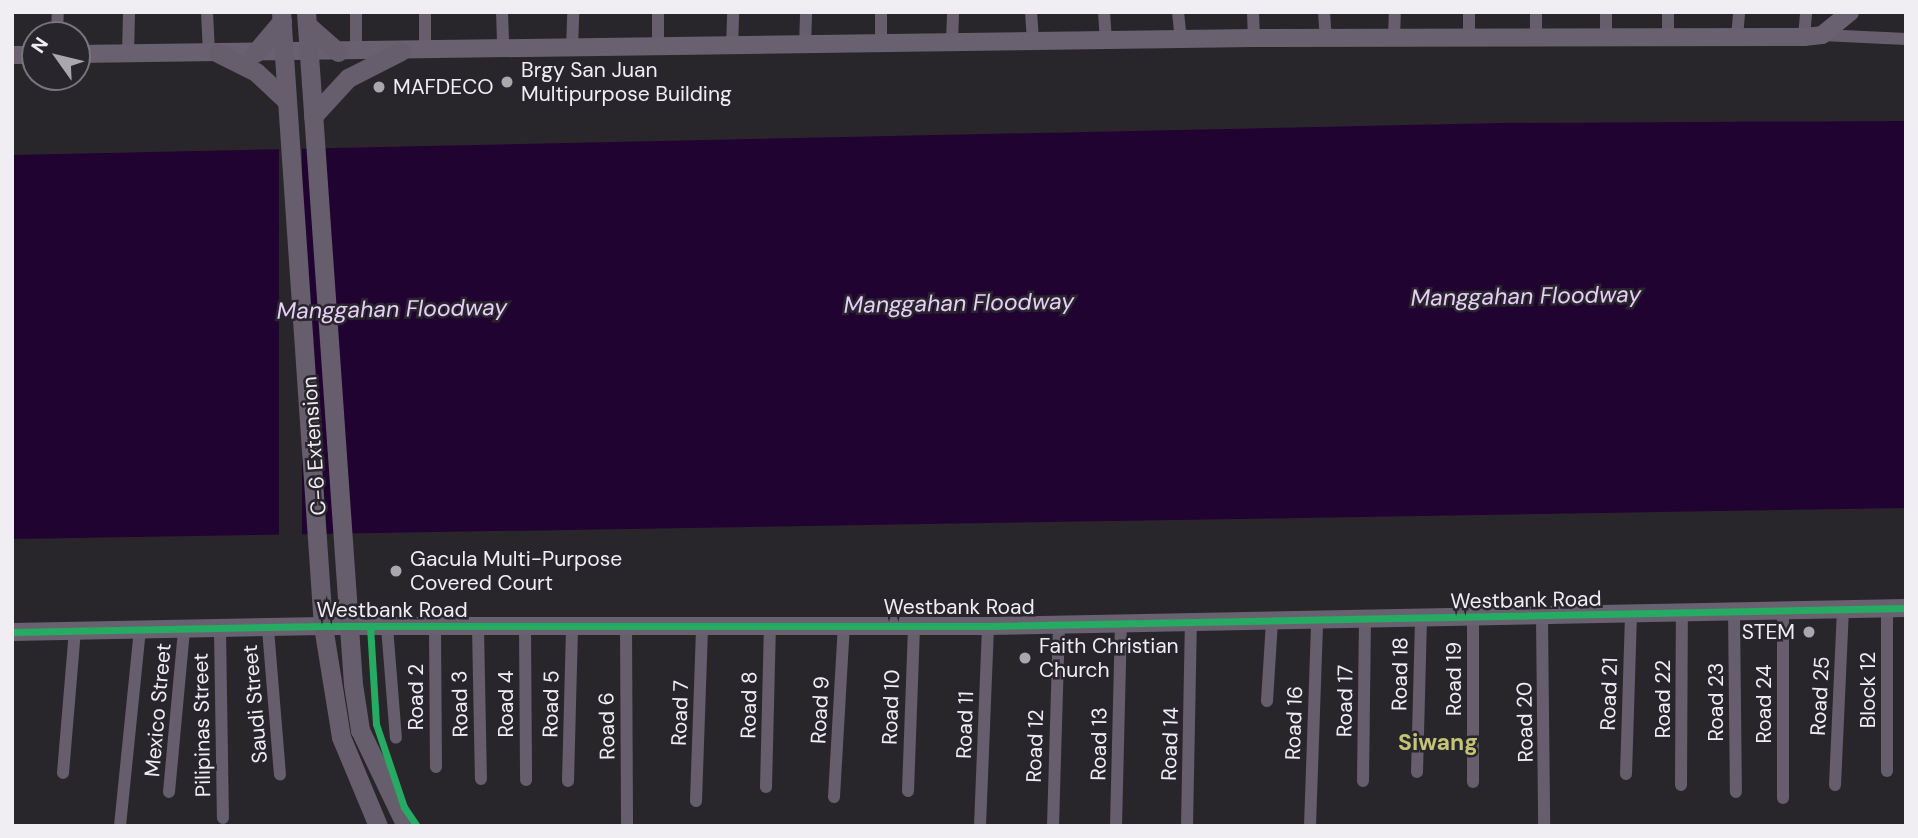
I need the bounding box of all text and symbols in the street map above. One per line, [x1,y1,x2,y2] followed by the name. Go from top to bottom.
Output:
[21,21,91,91] north arrow
[26,32,54,58] text: N
[521,57,732,107] place label: Brgy San Juan Multipurpose Building
[393,74,493,100] place label: MAFDECO
[499,74,515,90] marker: Brgy San Juan Multipurpose Building
[371,79,387,95] marker: MAFDECO
[1411,280,1641,312] water label: Manggahan Floodway
[844,287,1074,319] water label: Manggahan Floodway
[277,293,507,325] water label: Manggahan Floodway
[297,376,331,516] street label: C-6 Extension
[410,546,622,596] place label: Gacula Multi-Purpose Covered Court
[388,563,404,579] marker: Gacula Multi-Purpose Covered Court
[1450,586,1602,614] street label: Westbank Road
[883,594,1035,620] street label: Westbank Road
[316,597,468,623] street label: Westbank Road
[1742,619,1795,645] place label: STEM
[1801,624,1817,640] marker: STEM
[1039,633,1179,683] place label: Faith Christian Church
[1387,637,1413,711] street label: Road 18
[140,642,176,778] street label: Mexico Street
[1441,642,1467,716] street label: Road 19
[237,644,273,764] street label: Saudi Street
[1017,650,1033,666] marker: Faith Christian Church
[1855,652,1881,728] street label: Block 12
[188,653,216,797] street label: Pilipinas Street
[1805,656,1835,736] street label: Road 25
[1595,657,1623,731] street label: Road 21
[1650,660,1676,738] street label: Road 22
[1703,663,1729,741] street label: Road 23
[403,664,429,730] street label: Road 2
[1332,665,1358,737] street label: Road 17
[1751,665,1777,743] street label: Road 24
[877,669,905,745] street label: Road 10
[447,670,473,738] street label: Road 3
[493,670,519,738] street label: Road 4
[538,670,564,738] street label: Road 5
[736,671,762,739] street label: Road 8
[806,676,834,744] street label: Road 9
[666,680,694,746] street label: Road 7
[1512,681,1538,763] street label: Road 20
[1280,685,1308,761] street label: Road 16
[951,691,979,759] street label: Road 11
[594,692,620,760] street label: Road 6
[1086,707,1112,781] street label: Road 13
[1156,707,1184,781] street label: Road 14
[1021,709,1049,783] street label: Road 12
[1398,728,1478,756] district label: Siwang

